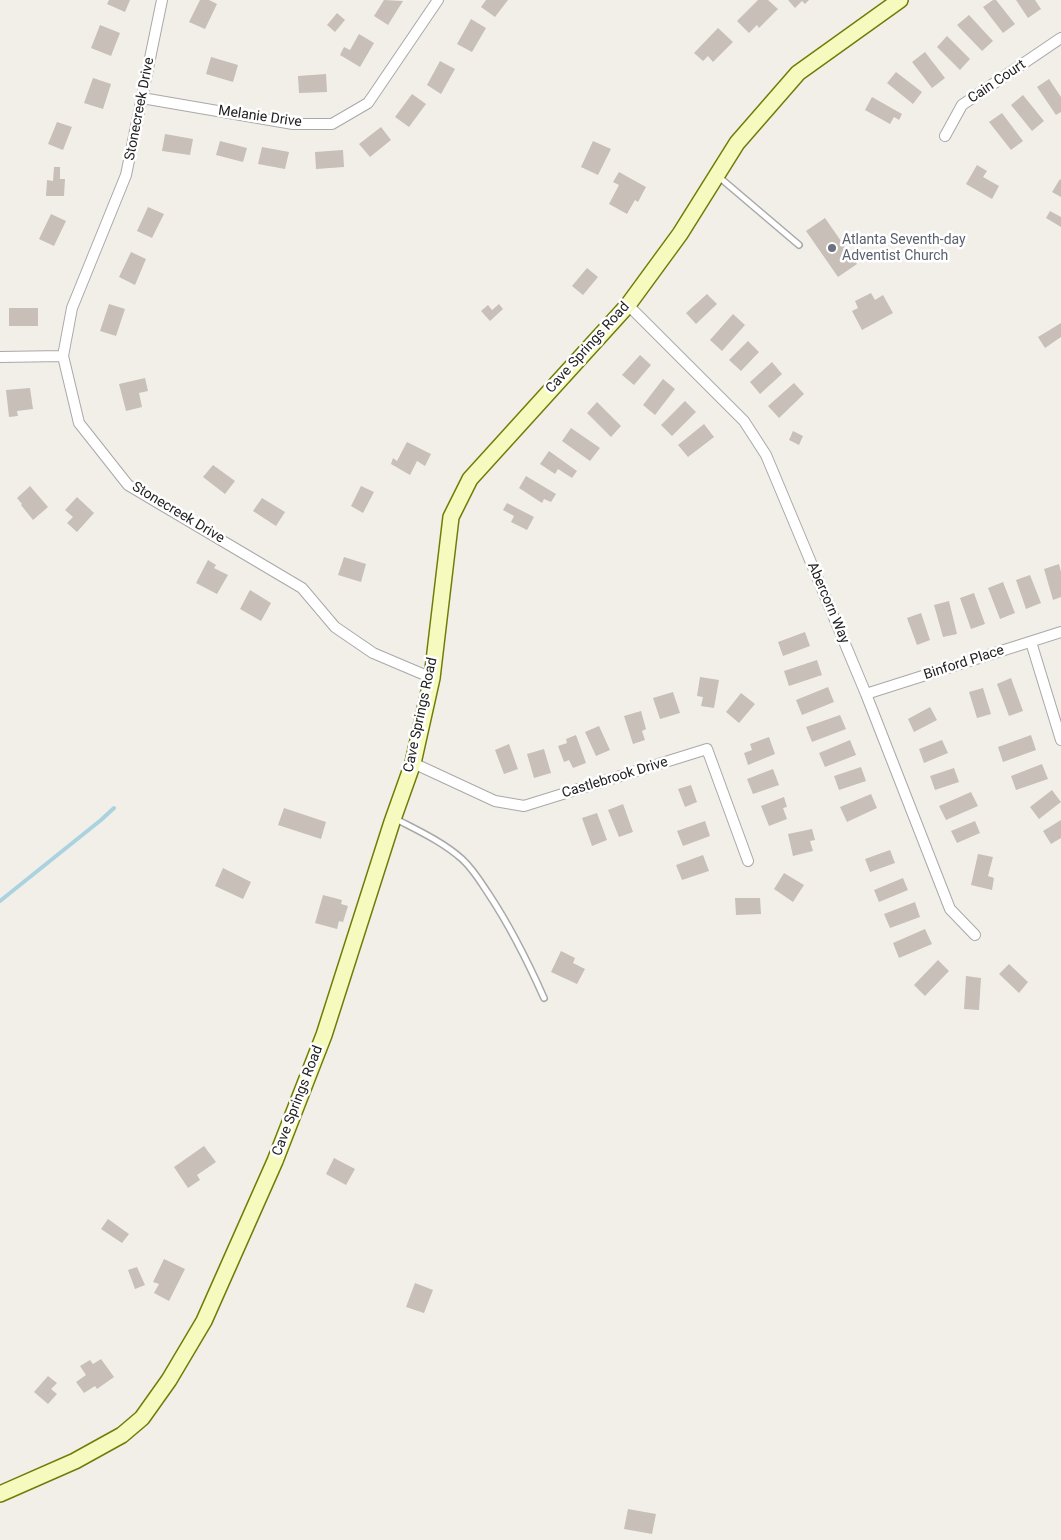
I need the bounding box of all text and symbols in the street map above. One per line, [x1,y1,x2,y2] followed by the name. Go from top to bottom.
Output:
[122,56,158,162] street label: Stonecreek Drive
[965,57,1029,107] street label: Cain Court
[217,103,303,131] street label: Melanie Drive
[842,232,966,264] place label: Atlanta Seventh-day Adventist Church
[826,242,838,254] marker: Atlanta Seventh-day Adventist Church
[543,299,633,397] street label: Cave Springs Road
[129,479,227,547] street label: Stonecreek Drive
[803,560,853,646] street label: Abercorn Way
[922,642,1006,684] street label: Binford Place
[401,656,441,774] street label: Cave Springs Road
[560,754,670,802] street label: Castlebrook Drive
[269,1043,327,1159] street label: Cave Springs Road

